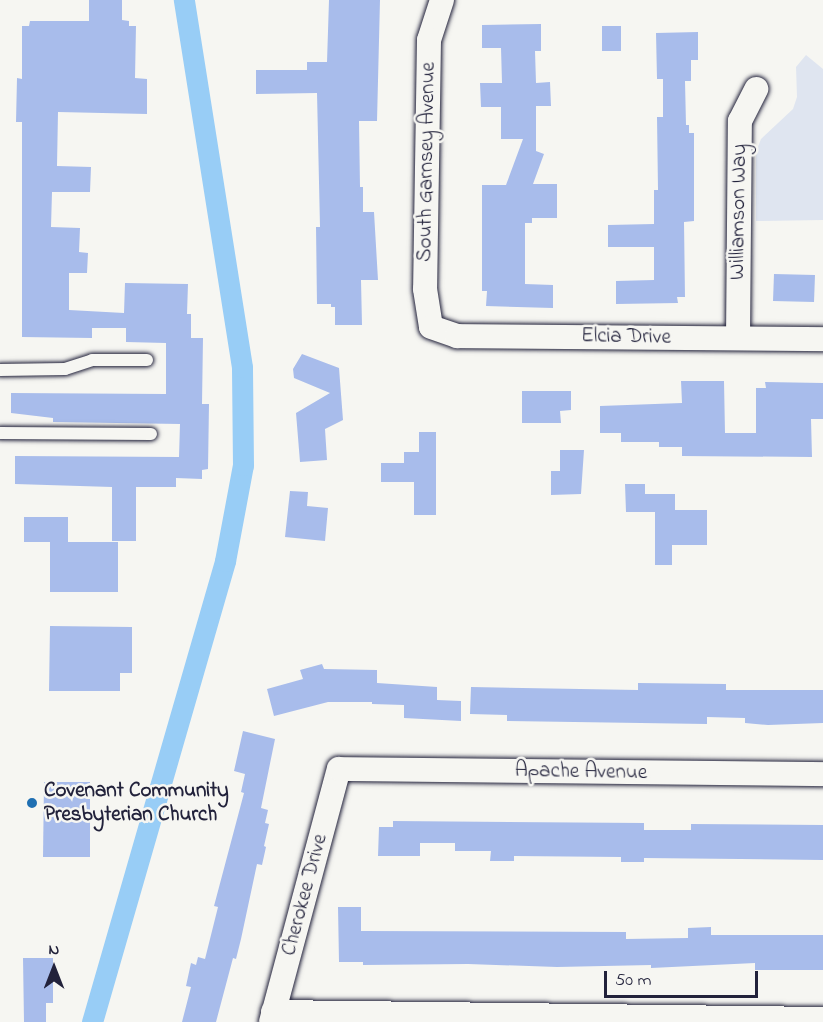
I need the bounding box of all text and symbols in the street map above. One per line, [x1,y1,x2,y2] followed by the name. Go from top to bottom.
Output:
[413,62,441,262] street label: South Garnsey Avenue
[725,144,753,280] street label: Williamson Way
[581,324,671,350] street label: Elcia Drive
[515,758,647,786] street label: Apache Avenue
[44,778,229,828] place label: Covenant Community Presbyterian Church
[25,796,39,810] marker: Covenant Community Presbyterian Church
[277,831,333,959] street label: Cherokee Drive
[24,938,84,998] north arrow
[49,938,59,962] text: N
[607,959,762,997] scale bar
[615,968,652,994] text: 50 m

